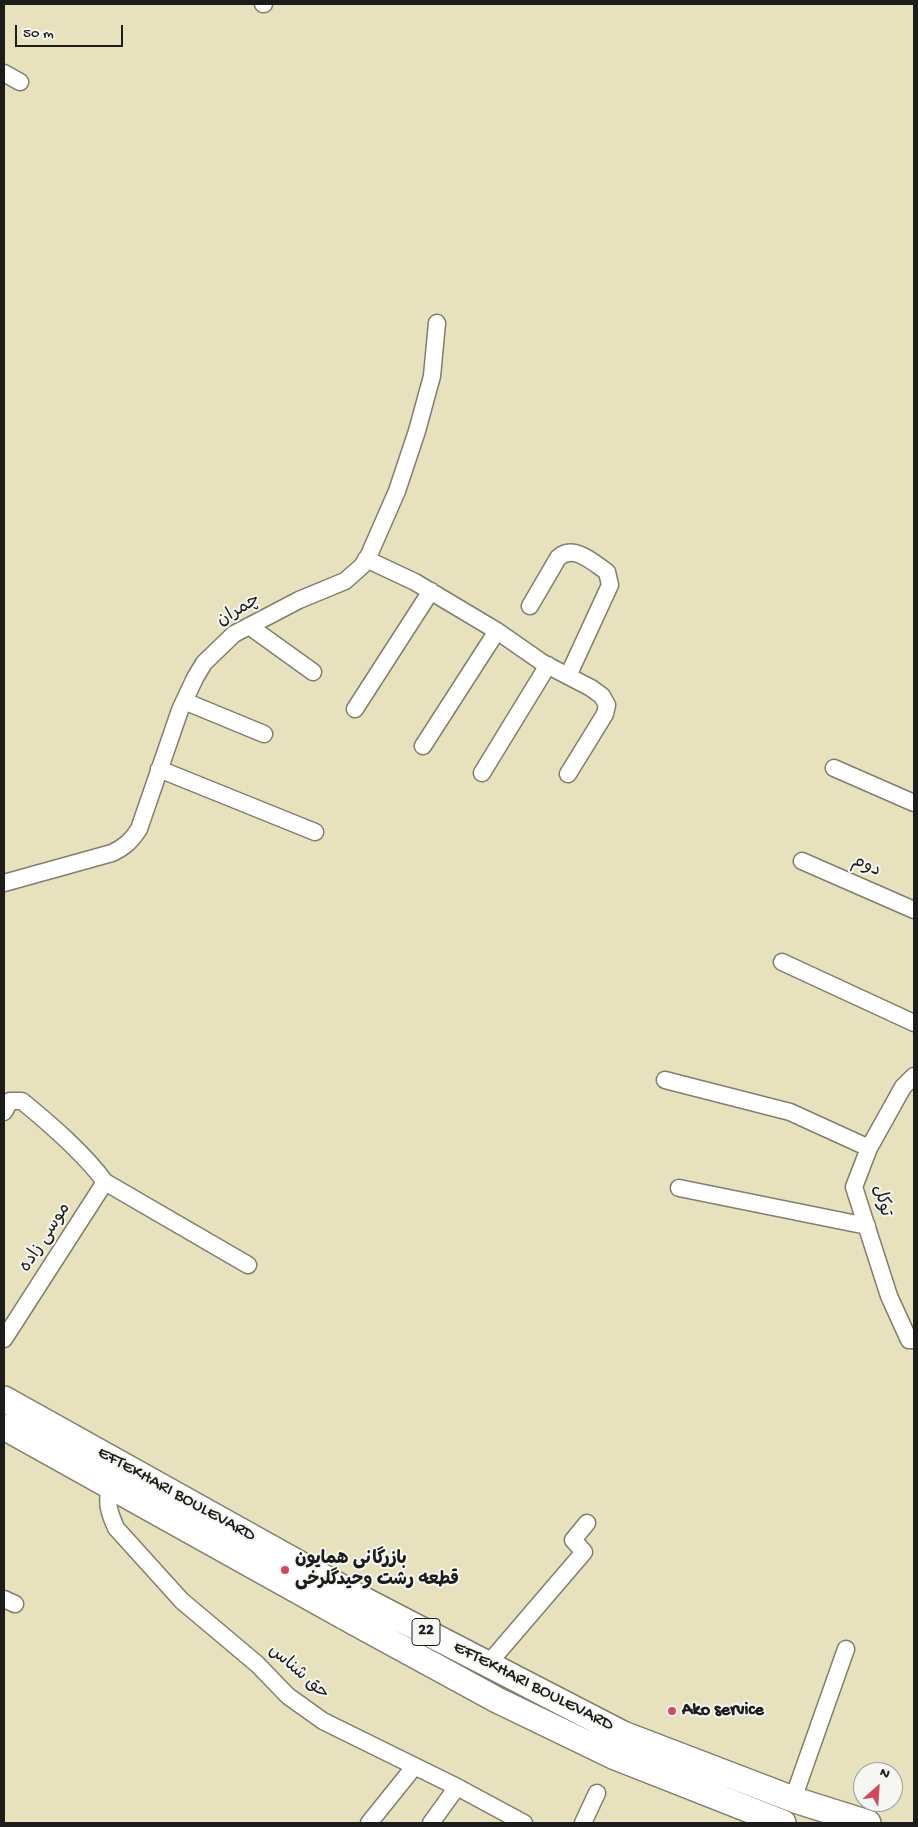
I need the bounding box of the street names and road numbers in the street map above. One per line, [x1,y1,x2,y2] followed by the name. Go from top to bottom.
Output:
[213,590,265,632] street label: چمران
[848,851,884,883] street label: دوم
[867,1183,895,1219] street label: توکل
[16,1199,76,1277] street label: موسی زاده
[93,1443,259,1547] street label: EFTEKHARI BOULEVARD
[412,1618,440,1645] road number: 22
[449,1637,617,1737] street label: EFTEKHARI BOULEVARD
[263,1641,333,1705] street label: حق شناس

